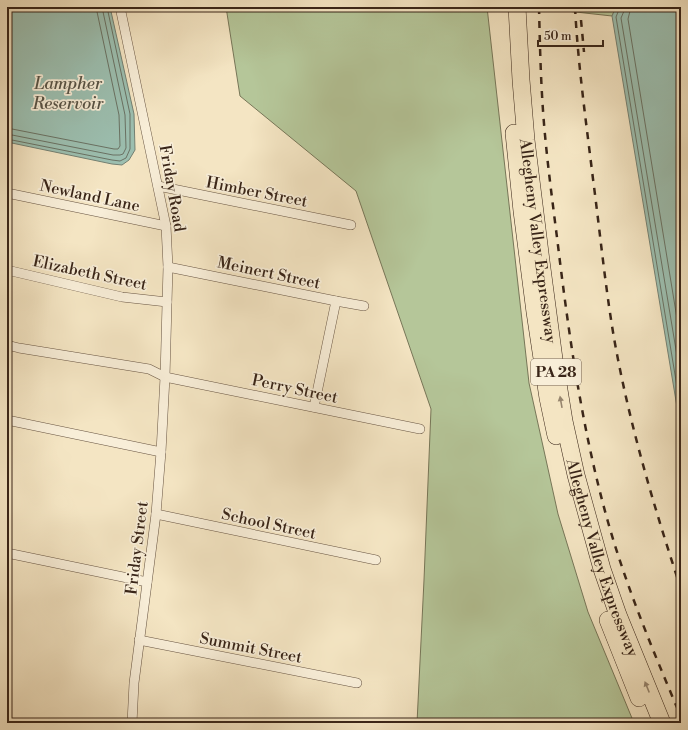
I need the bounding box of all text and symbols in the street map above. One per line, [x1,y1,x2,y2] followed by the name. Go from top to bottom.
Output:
[538,22,603,48] scale bar
[544,29,572,44] text: 50 m
[31,73,104,115] water label: Lampher Reservoir
[515,136,561,345] street label: Allegheny Valley Expressway
[155,143,190,233] street label: Friday Road
[204,172,310,212] street label: Himber Street
[38,176,142,216] street label: Newland Lane
[31,251,149,295] street label: Elizabeth Street
[215,252,322,294] street label: Meinert Street
[531,359,581,385] road number: PA 28
[250,370,340,408] street label: Perry Street
[558,396,564,408] one-way arrow
[561,456,643,660] street label: Allegheny Valley Expressway
[121,500,153,596] street label: Friday Street
[220,504,318,544] street label: School Street
[198,628,304,668] street label: Summit Street
[644,681,650,692] one-way arrow

